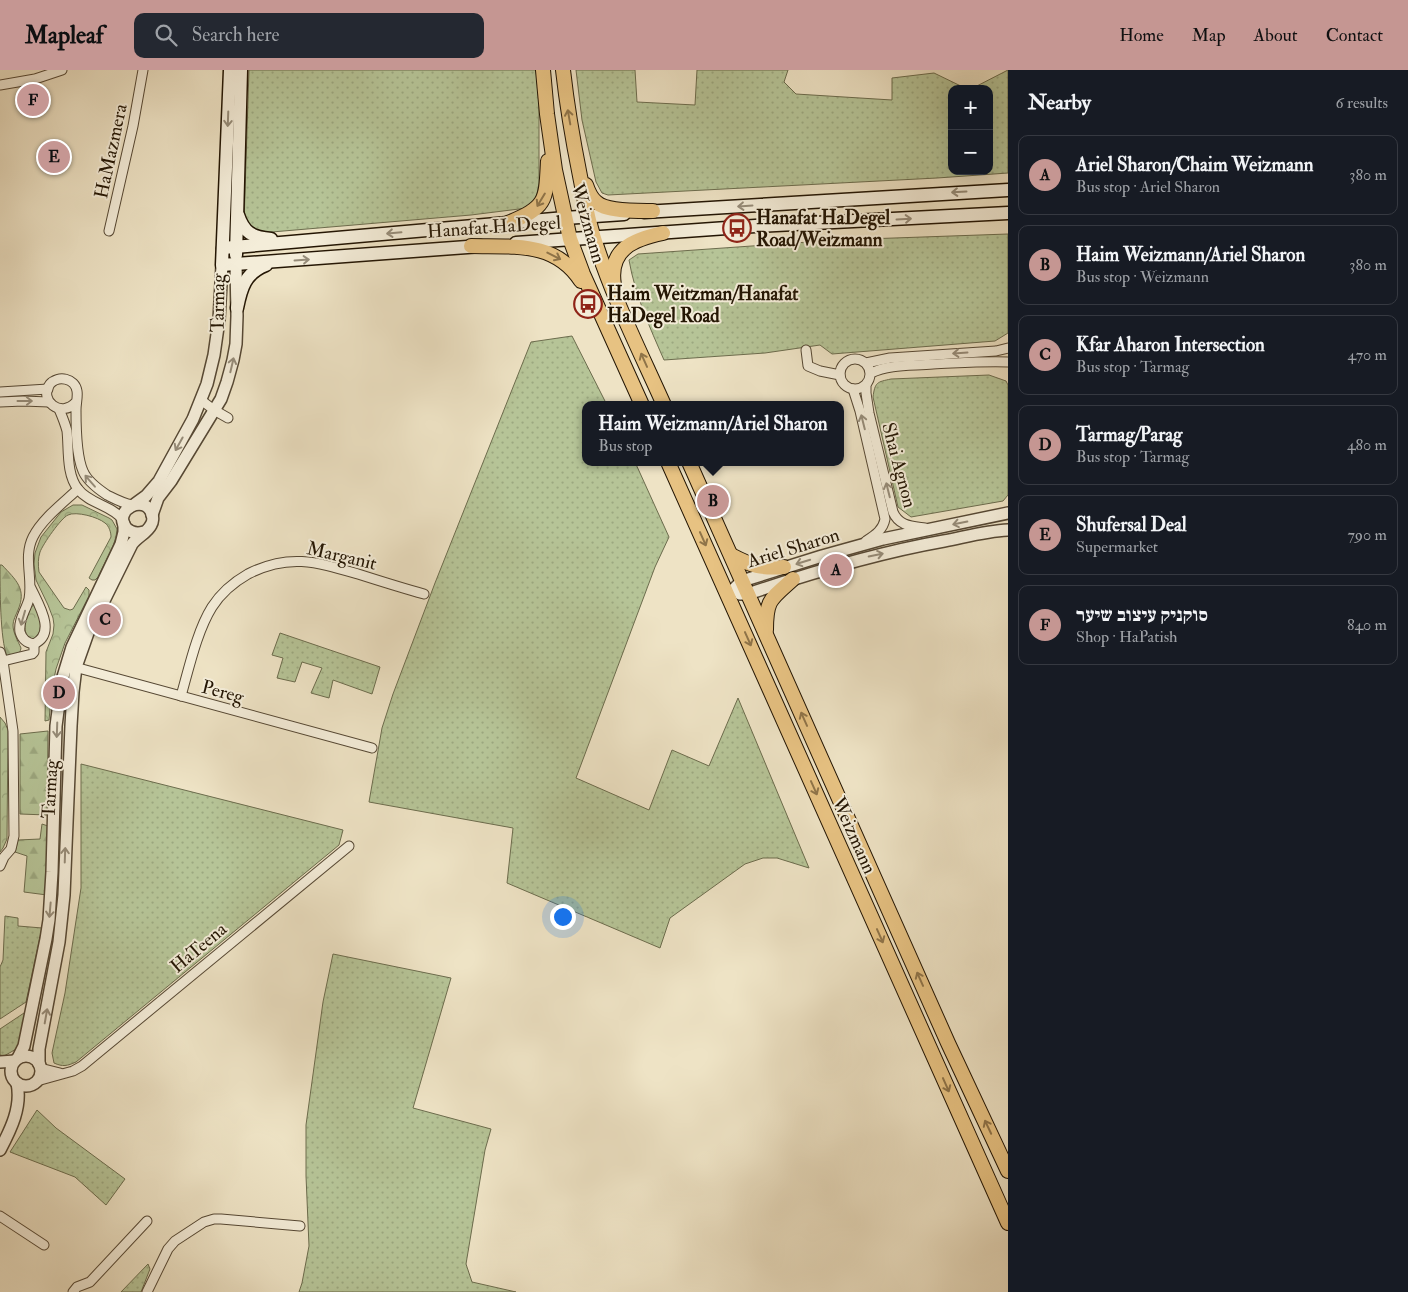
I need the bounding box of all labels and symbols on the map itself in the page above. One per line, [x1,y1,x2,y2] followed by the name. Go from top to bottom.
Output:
[17,81,49,119] pin: F
[89,101,133,201] street label: HaMazmera
[223,110,233,126] one-way arrow
[563,110,573,126] one-way arrow
[38,138,70,176] pin: E
[565,180,611,266] street label: Weizmann
[952,188,968,197] one-way arrow
[536,192,546,207] one-way arrow
[737,201,753,210] one-way arrow
[756,206,890,252] place label: Hanafat HaDegel Road/Weizmann
[426,210,562,244] street label: Hanafat HaDegel
[722,213,752,243] bus stop icon: Hanafat HaDegel Road/Weizmann
[896,215,912,224] one-way arrow
[386,228,402,238] one-way arrow
[546,252,561,261] one-way arrow
[294,255,310,264] one-way arrow
[205,273,231,333] street label: Tarmag
[607,282,799,329] place label: Haim Weitzman/Hanafat HaDegel Road
[573,289,603,319] bus stop icon: Haim Weitzman/Hanafat HaDegel Road
[952,349,968,358] one-way arrow
[639,353,649,368] one-way arrow
[228,358,237,374] one-way arrow
[16,396,32,406] one-way arrow
[858,414,867,430] one-way arrow
[876,420,922,511] street label: Shai Agnon
[174,436,183,451] one-way arrow
[85,475,96,488] one-way arrow
[697,482,729,520] pin: B
[883,482,892,498] one-way arrow
[953,519,969,529] one-way arrow
[744,522,842,572] street label: Ariel Sharon
[698,531,708,546] one-way arrow
[304,536,379,576] street label: Marganit
[867,550,883,559] one-way arrow
[820,551,852,589] pin: A
[795,557,811,567] one-way arrow
[89,601,121,639] pin: C
[17,610,27,626] one-way arrow
[743,631,753,646] one-way arrow
[43,674,75,712] pin: D
[199,675,247,709] street label: Pereg
[798,712,808,727] one-way arrow
[52,722,61,738] one-way arrow
[36,758,64,819] street label: Tarmag
[809,780,819,795] one-way arrow
[826,792,882,878] street label: Weizmann
[60,847,70,864] one-way arrow
[45,902,54,918] one-way arrow
[550,904,576,930] your location
[165,917,232,978] street label: HaTeena
[875,928,885,943] one-way arrow
[915,972,925,987] one-way arrow
[41,1008,51,1024] one-way arrow
[941,1077,951,1092] one-way arrow
[982,1120,992,1135] one-way arrow

